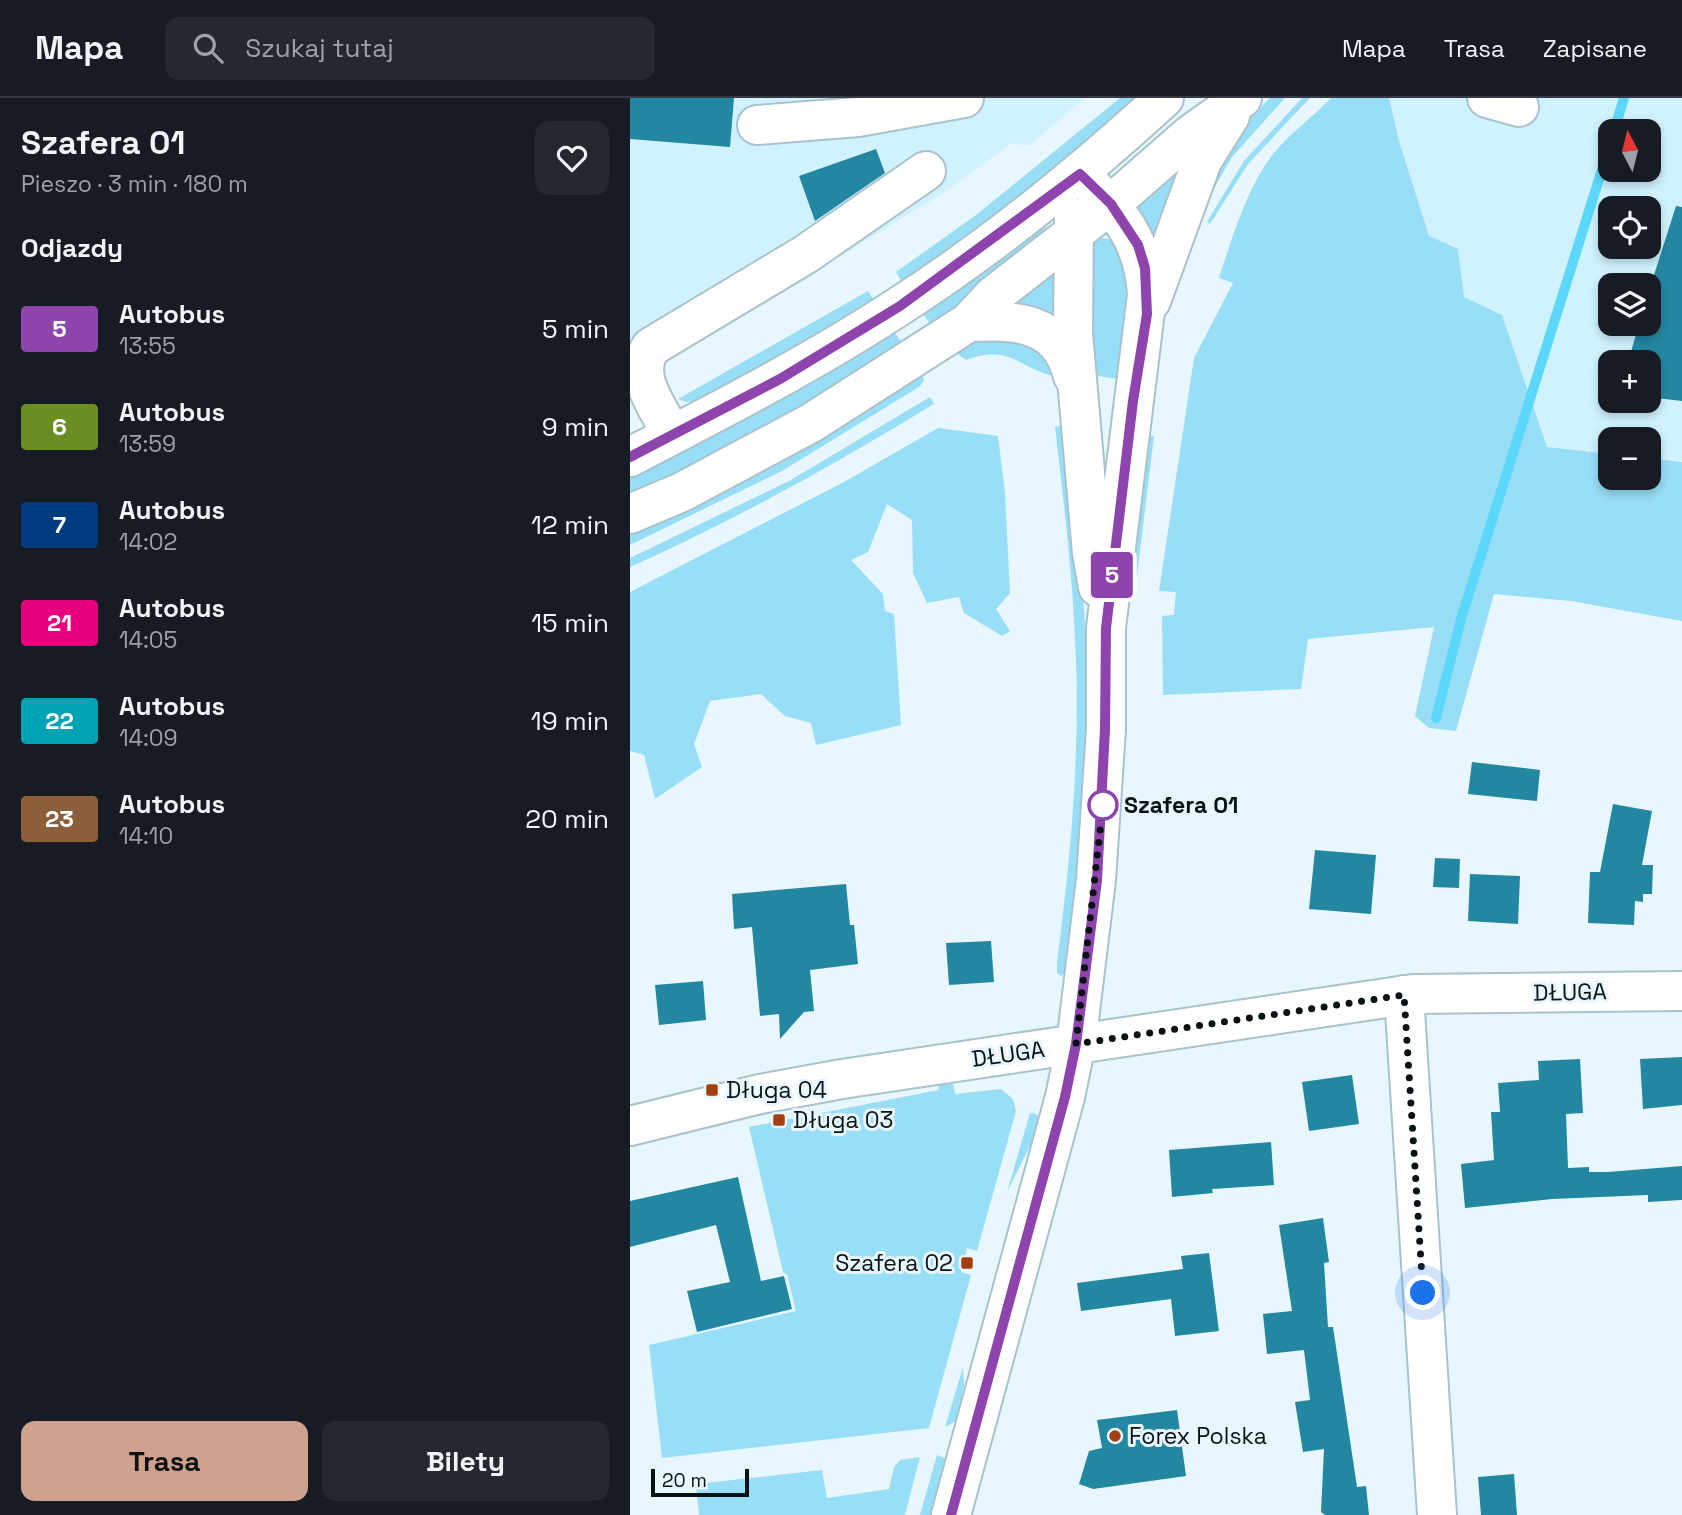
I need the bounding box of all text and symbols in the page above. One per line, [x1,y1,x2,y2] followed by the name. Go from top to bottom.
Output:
[165,17,655,80] search box
[35,27,123,69] text: Mapa
[189,29,227,67] icon: search
[245,31,394,65] text: Szukaj tutaj
[1342,33,1406,64] text: Mapa
[1444,33,1505,64] text: Trasa
[1543,33,1647,64] text: Zapisane
[1598,119,1661,182] north arrow
[1598,119,1661,490] map controls
[535,121,609,195] button: heart
[21,122,185,164] text: Szafera 01
[21,169,248,199] text: Pieszo · 3 min · 180 m
[1598,196,1661,259] button: locate
[21,231,123,265] text: Odjazdy
[1598,273,1661,336] button: layers
[119,297,225,331] text: Autobus
[542,312,609,346] text: 5 min
[52,313,67,344] text: 5
[119,331,176,361] text: 13:55
[1598,350,1661,413] button: +
[119,395,225,429] text: Autobus
[542,410,609,444] text: 9 min
[52,411,67,442] text: 6
[1598,427,1661,490] button: −
[119,429,176,459] text: 13:59
[119,493,225,527] text: Autobus
[531,508,609,542] text: 12 min
[53,509,66,540] text: 7
[119,527,177,557] text: 14:02
[1089,552,1135,598] line badge: 5
[1105,559,1119,590] text: 5
[119,591,225,625] text: Autobus
[531,606,609,640] text: 15 min
[47,607,72,638] text: 21
[119,625,177,655] text: 14:05
[119,689,225,723] text: Autobus
[531,704,609,738] text: 19 min
[45,705,74,736] text: 22
[119,723,178,753] text: 14:09
[119,787,225,821] text: Autobus
[1088,790,1118,820] marker: Szafera 01
[1124,790,1239,820] place label: Szafera 01
[525,802,609,836] text: 20 min
[45,803,74,834] text: 23
[119,821,173,851] text: 14:10
[1533,976,1607,1008] street label: DŁUGA
[969,1034,1047,1074] street label: DŁUGA
[726,1075,827,1105] place label: Długa 04
[704,1082,720,1098] marker: Długa 04
[793,1105,893,1135] place label: Długa 03
[771,1112,787,1128] marker: Długa 03
[835,1248,953,1278] place label: Szafera 02
[959,1255,975,1271] marker: Szafera 02
[1405,1275,1440,1310] your location
[21,1421,308,1501] button: Trasa
[322,1421,609,1501] button: Bilety
[1129,1421,1267,1451] place label: Forex Polska
[1107,1428,1123,1444] marker: Forex Polska
[651,1466,749,1498] scale bar
[662,1468,707,1493] text: 20 m

